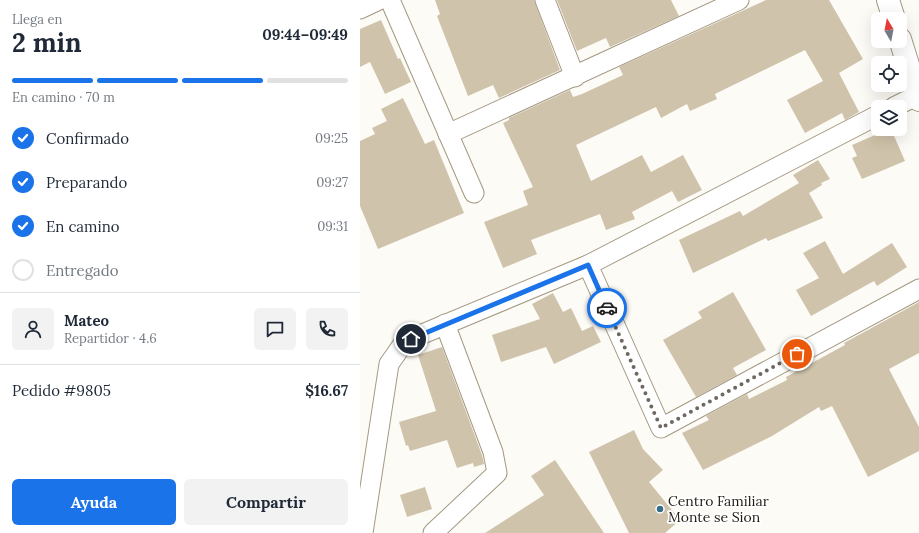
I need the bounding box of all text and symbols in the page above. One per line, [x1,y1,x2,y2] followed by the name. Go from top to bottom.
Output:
[12,11,62,28] text: Llega en
[871,12,907,48] north arrow
[871,12,907,136] map controls
[262,25,348,44] text: 09:44–09:49
[12,26,82,59] text: 2 min
[871,56,907,92] button: locate
[12,89,115,106] text: En camino · 70 m
[871,100,907,136] button: layers
[12,127,34,149] icon: check
[46,129,129,148] text: Confirmado
[315,130,348,147] text: 09:25
[12,171,34,193] icon: check
[46,173,127,192] text: Preparando
[316,174,348,191] text: 09:27
[12,215,34,237] icon: check
[46,217,120,236] text: En camino
[317,218,348,235] text: 09:31
[46,261,118,280] text: Entregado
[587,288,627,328] courier
[596,297,618,319] icon: car
[12,308,54,350] button: person
[254,308,296,350] button: chat
[306,308,348,350] button: phone
[64,311,109,330] text: Mateo
[394,322,428,356] pin
[400,328,422,350] icon: home
[64,330,157,347] text: Repartidor · 4.6
[780,337,814,371] pin
[786,343,808,365] icon: bag
[12,381,111,400] text: Pedido #9805
[305,381,348,400] text: $16.67
[12,479,176,525] button: Ayuda
[184,479,348,525] button: Compartir
[668,492,769,526] place label: Centro Familiar Monte se Sion
[655,504,665,514] marker: Centro Familiar Monte se Sion

